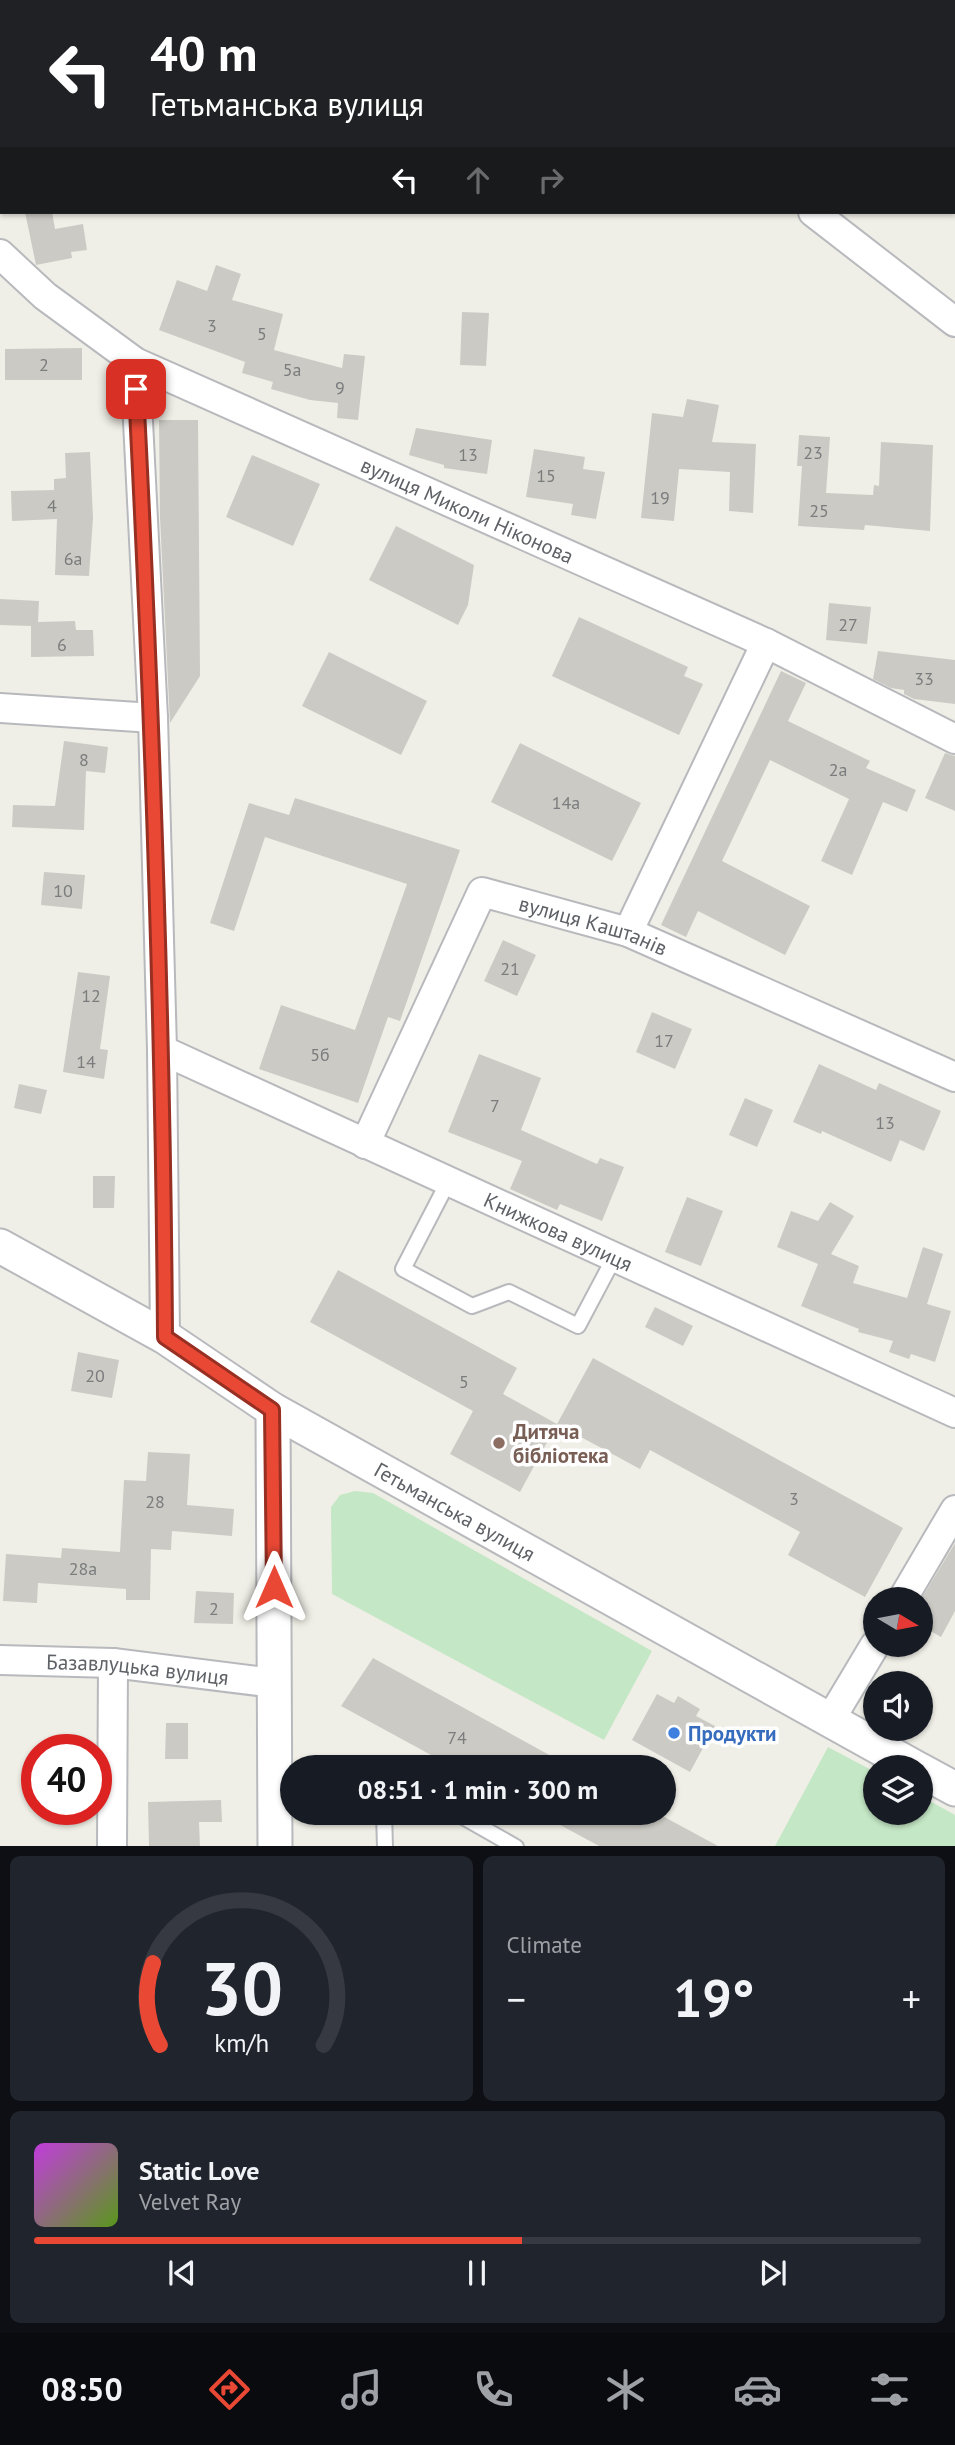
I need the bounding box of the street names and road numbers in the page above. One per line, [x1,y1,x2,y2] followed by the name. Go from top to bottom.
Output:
[357,451,578,569] street label: вулиця Миколи Ніконова
[516,889,672,961] street label: вулиця Каштанів
[480,1186,637,1277] street label: Книжкова вулиця
[370,1456,540,1567] street label: Гетьманська вулиця
[46,1648,230,1691] street label: Базавлуцька вулиця

